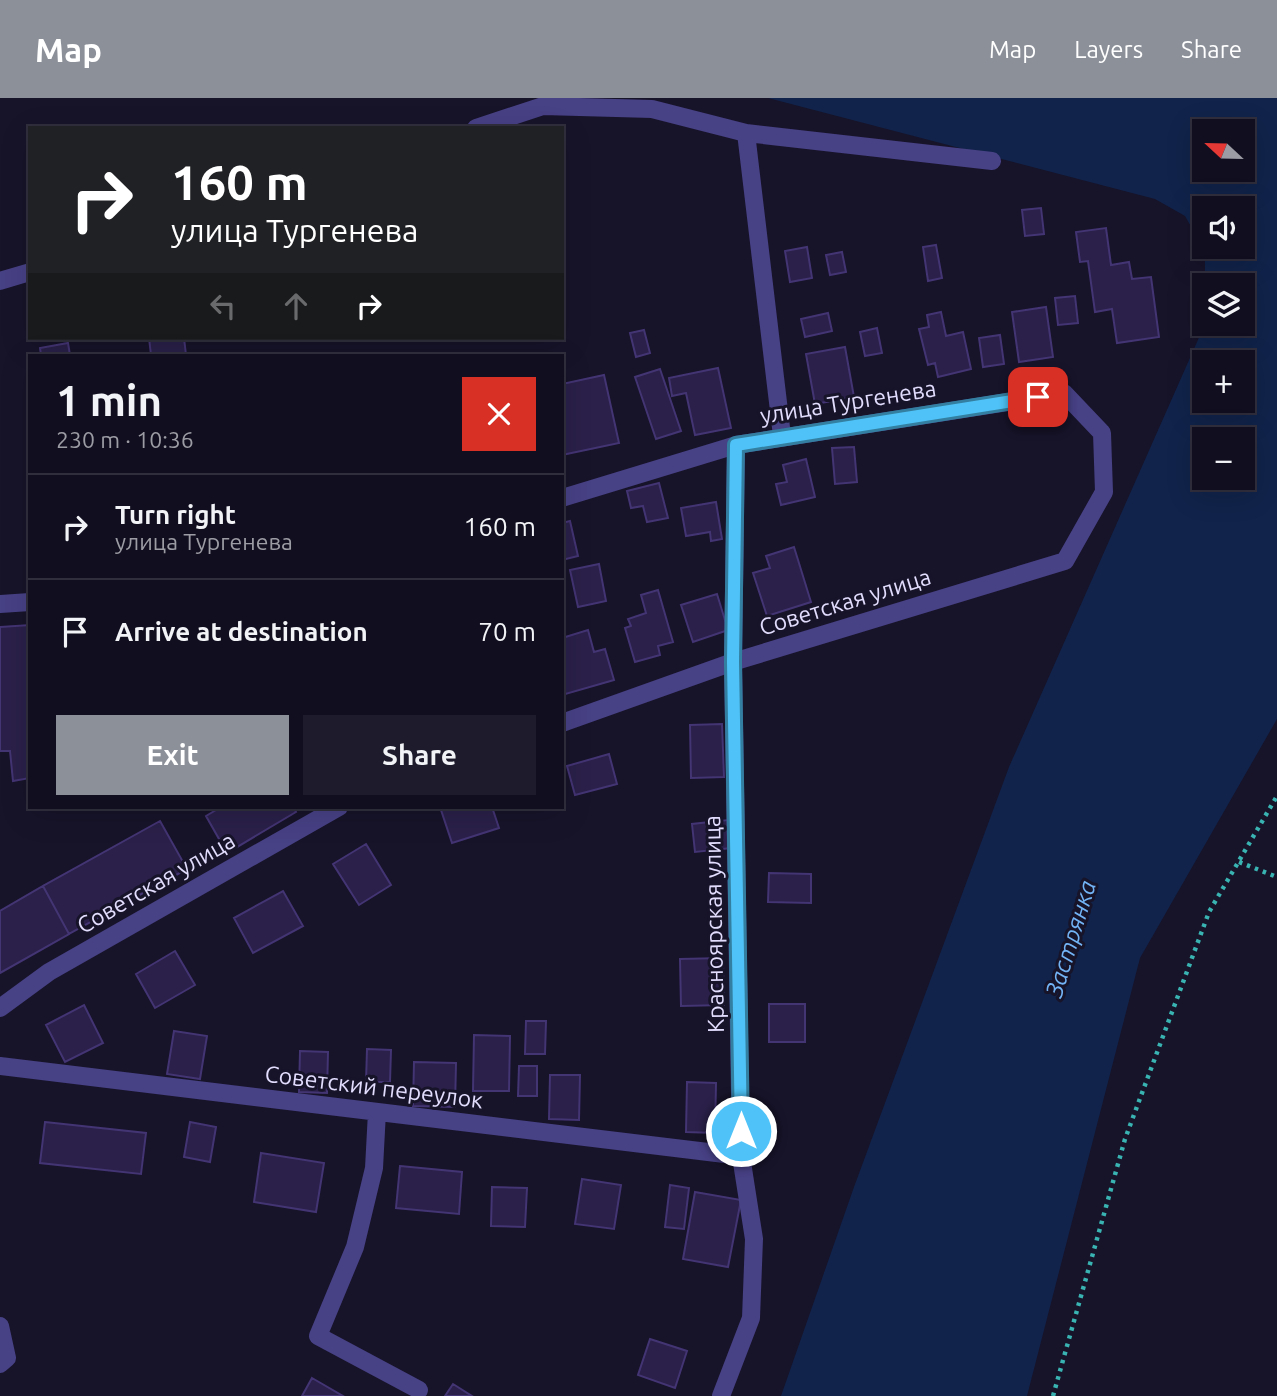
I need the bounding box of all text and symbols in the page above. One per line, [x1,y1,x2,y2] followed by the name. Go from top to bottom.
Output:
[35,31,102,68] text: Map
[989,36,1036,63] text: Map
[1074,36,1143,63] text: Layers
[1181,36,1242,63] text: Share
[1192,119,1255,182] north arrow
[1192,119,1255,490] map controls
[56,154,147,245] icon: right
[171,154,308,209] text: 160 m
[1192,196,1255,259] button: sound
[171,212,419,248] text: улица Тургенева
[1192,273,1255,336] button: layers
[204,287,242,325] icon: left
[277,287,315,325] icon: ahead
[350,287,388,325] icon: right
[1192,350,1255,413] button: +
[1008,367,1068,427] pin
[758,375,938,428] street label: улица Тургенева
[56,377,162,424] text: 1 min
[462,377,536,451] button: close
[1019,378,1057,416] icon: arrive
[56,427,194,452] text: 230 m · 10:36
[1192,427,1255,490] button: −
[115,500,236,529] text: Turn right
[56,508,94,546] icon: right
[464,512,536,541] text: 160 m
[115,529,293,554] text: улица Тургенева
[756,564,934,640] street label: Советская улица
[56,613,94,651] icon: arrive
[115,617,368,646] text: Arrive at destination
[478,617,536,646] text: 70 m
[56,715,289,795] button: Exit
[303,715,536,795] button: Share
[699,815,728,1033] street label: Красноярская улица
[72,827,239,938] street label: Советская улица
[1040,877,1101,1001] water label: Застрянка
[264,1061,485,1112] street label: Советский переулок
[704,1094,778,1168] position arrow

